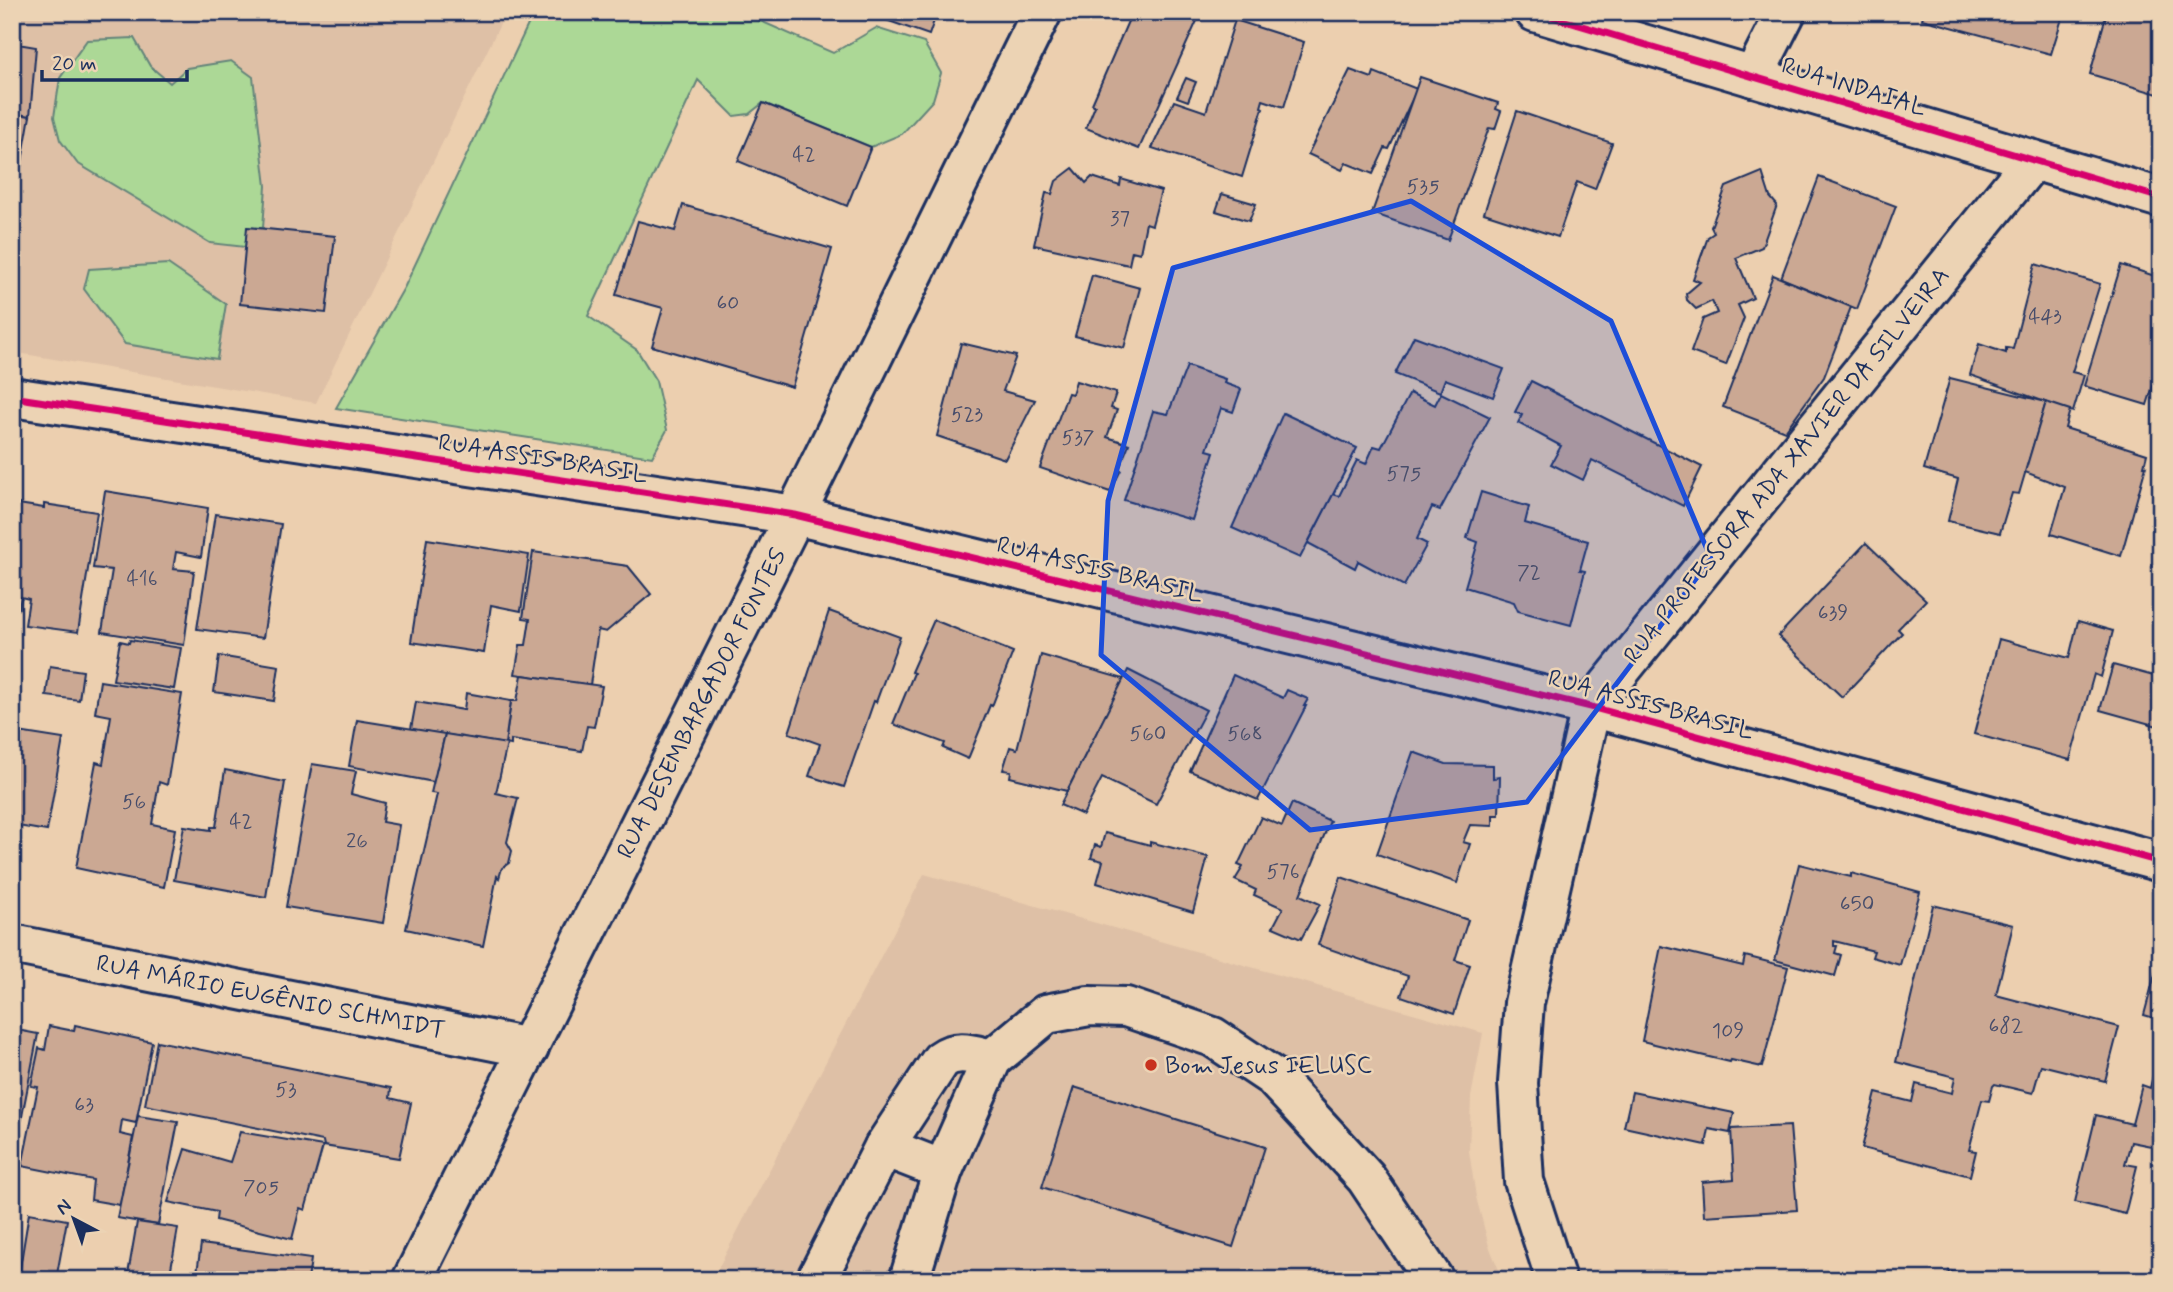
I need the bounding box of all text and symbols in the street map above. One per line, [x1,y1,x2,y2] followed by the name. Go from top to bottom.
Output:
[42,38,187,82] scale bar
[52,50,97,78] text: 20 m
[1778,51,1930,124] street label: RUA INDAIAL
[792,141,816,169] house number: 42
[1406,173,1440,201] house number: 535
[1110,205,1130,233] house number: 37
[1617,261,1957,671] street label: RUA PROFESSORA ADA XAVIER DA SILVEIRA
[717,289,739,317] house number: 60
[2028,303,2062,331] house number: 443
[951,401,984,429] house number: 523
[1061,424,1095,452] house number: 537
[436,428,650,491] street label: RUA ASSIS BRASIL
[1387,460,1421,488] house number: 575
[993,530,1206,611] street label: RUA ASSIS BRASIL
[610,543,794,864] street label: RUA DESEMBARGADOR FONTES
[1517,559,1541,587] house number: 72
[126,565,158,593] house number: 416
[1818,599,1848,627] house number: 639
[1544,663,1757,748] street label: RUA ASSIS BRASIL
[1130,720,1166,748] house number: 560
[1227,720,1263,748] house number: 568
[122,788,146,816] house number: 56
[229,808,253,836] house number: 42
[346,827,368,855] house number: 26
[1266,858,1300,886] house number: 576
[1840,890,1874,918] house number: 650
[94,947,448,1047] street label: RUA MÁRIO EUGÊNIO SCHMIDT
[1989,1012,2023,1040] house number: 682
[1712,1017,1744,1045] house number: 109
[1165,1051,1372,1082] place label: Bom Jesus IELUSC
[1143,1057,1159,1073] marker: Bom Jesus IELUSC
[275,1076,297,1104] house number: 53
[74,1091,94,1119] house number: 63
[243,1174,279,1202] house number: 705
[38,1184,108,1254] north arrow
[51,1194,77,1221] text: N

